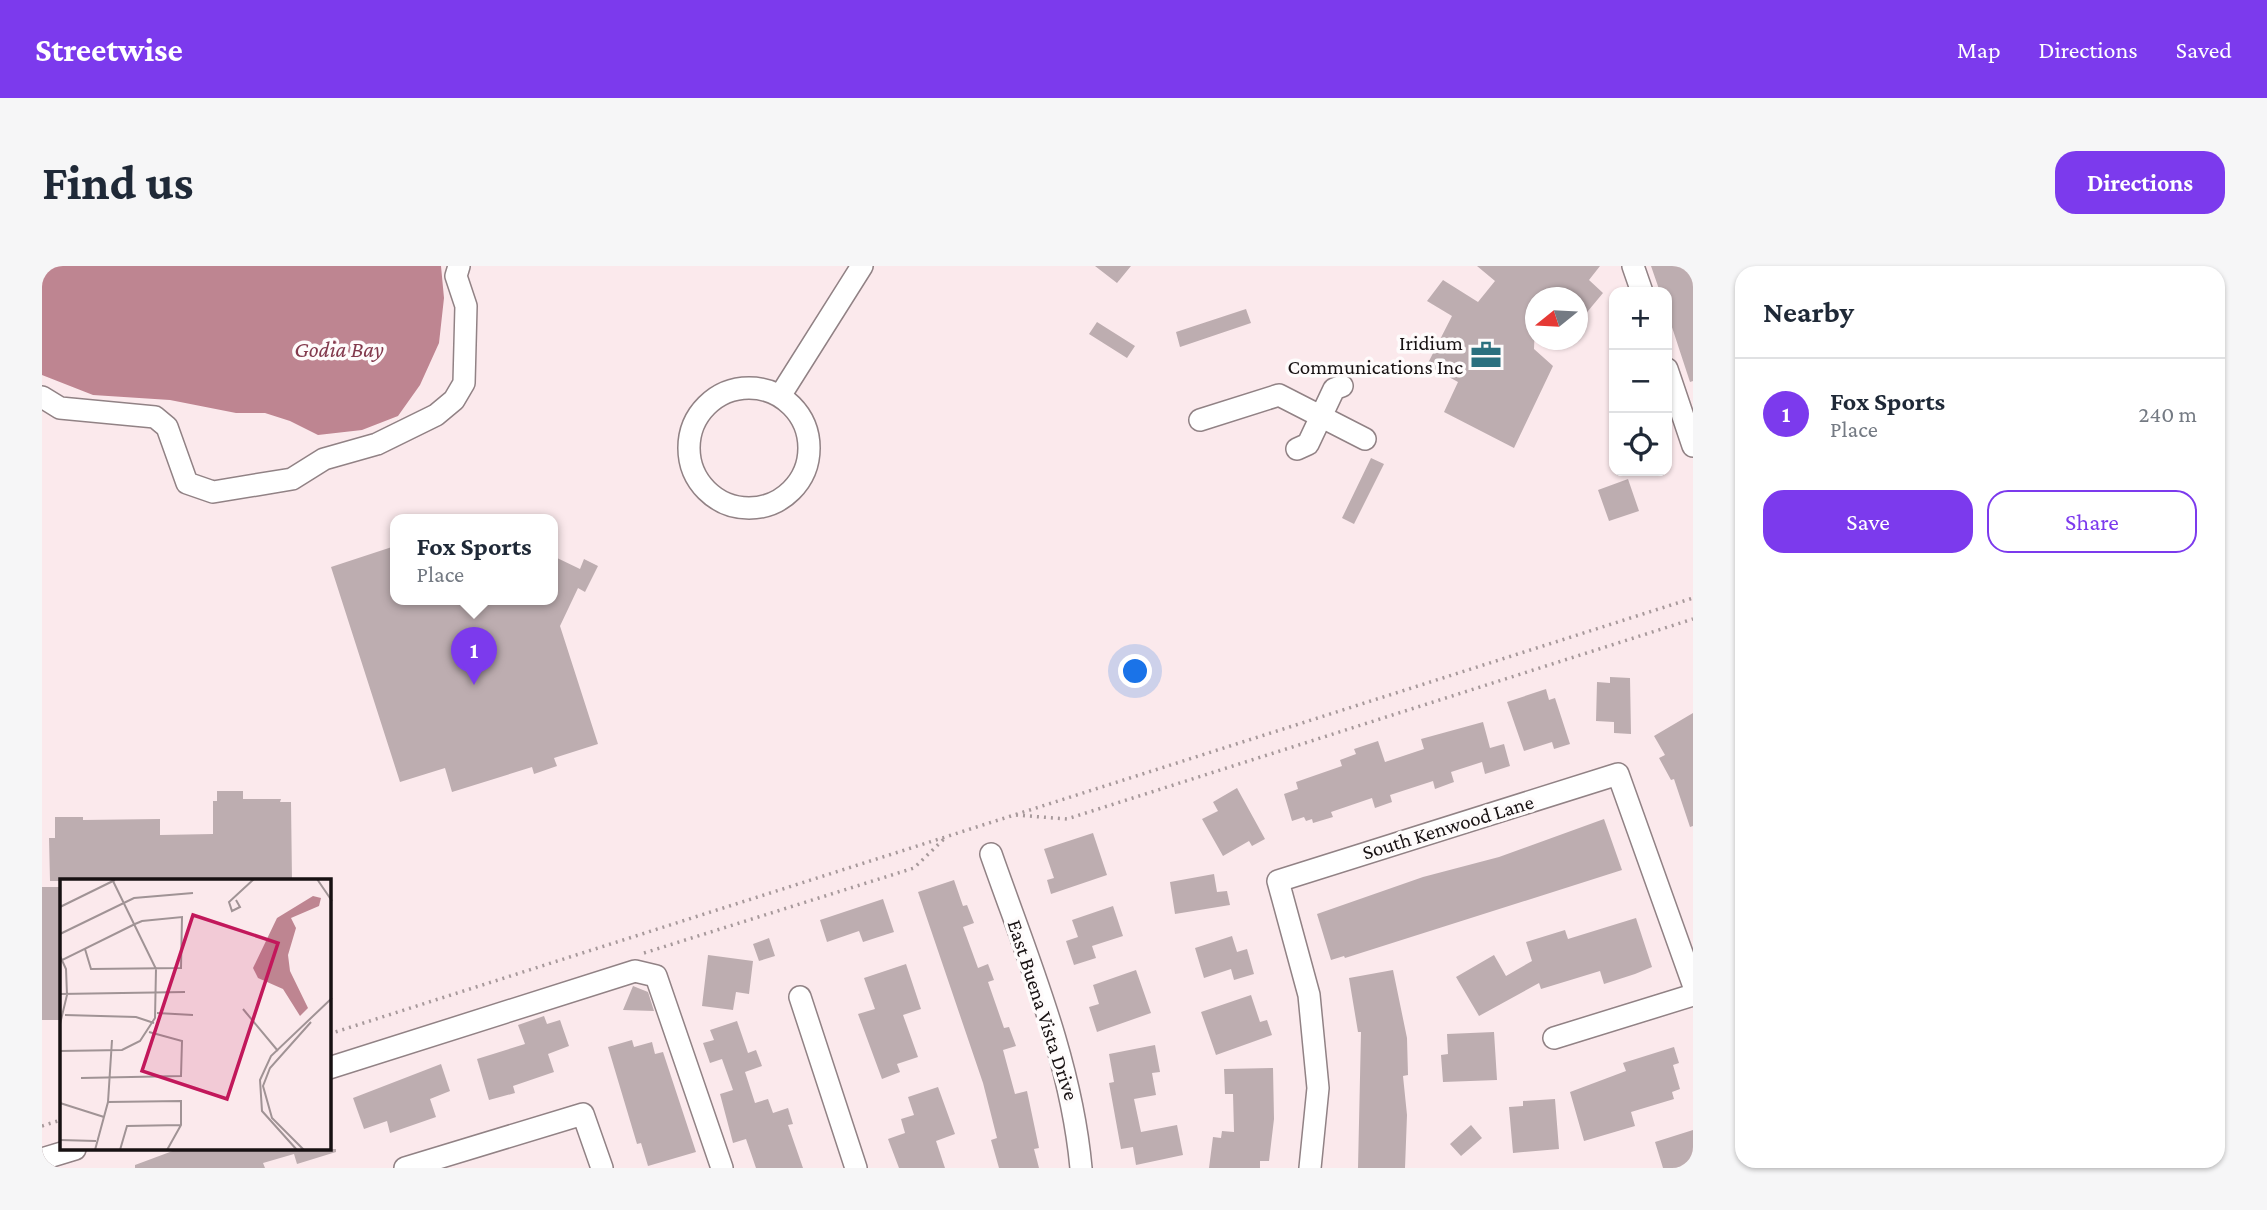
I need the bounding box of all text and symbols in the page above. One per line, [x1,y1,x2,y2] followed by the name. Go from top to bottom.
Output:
[35,31,183,68] text: Streetwise
[1957,36,2001,63] text: Map
[2039,36,2138,63] text: Directions
[2176,36,2232,63] text: Saved
[2055,151,2225,214] button: Directions
[42,155,194,210] text: Find us
[1525,287,1588,350] north arrow
[1609,287,1672,476] map controls
[1609,287,1672,350] button: +
[1763,295,1854,328] text: Nearby
[1288,331,1463,379] place label: Iridium Communications Inc
[294,336,384,362] water label: Godia Bay
[1469,338,1503,372] office icon: Iridium Communications Inc
[1609,350,1672,413] button: −
[1830,387,1945,416] text: Fox Sports
[1782,401,1790,427] text: 1
[2138,401,2197,427] text: 240 m
[1609,413,1672,476] button: locate
[1830,416,1878,442] text: Place
[1763,490,1973,553] button: Save
[1987,490,2197,553] button: Share
[390,514,558,605] popup
[416,532,532,561] text: Fox Sports
[416,561,464,587] text: Place
[451,627,497,685] pin: 1
[1118,654,1152,688] your location
[1360,790,1536,864] street label: South Kenwood Lane
[60,879,331,1150] inset map
[1002,917,1084,1103] street label: East Buena Vista Drive

